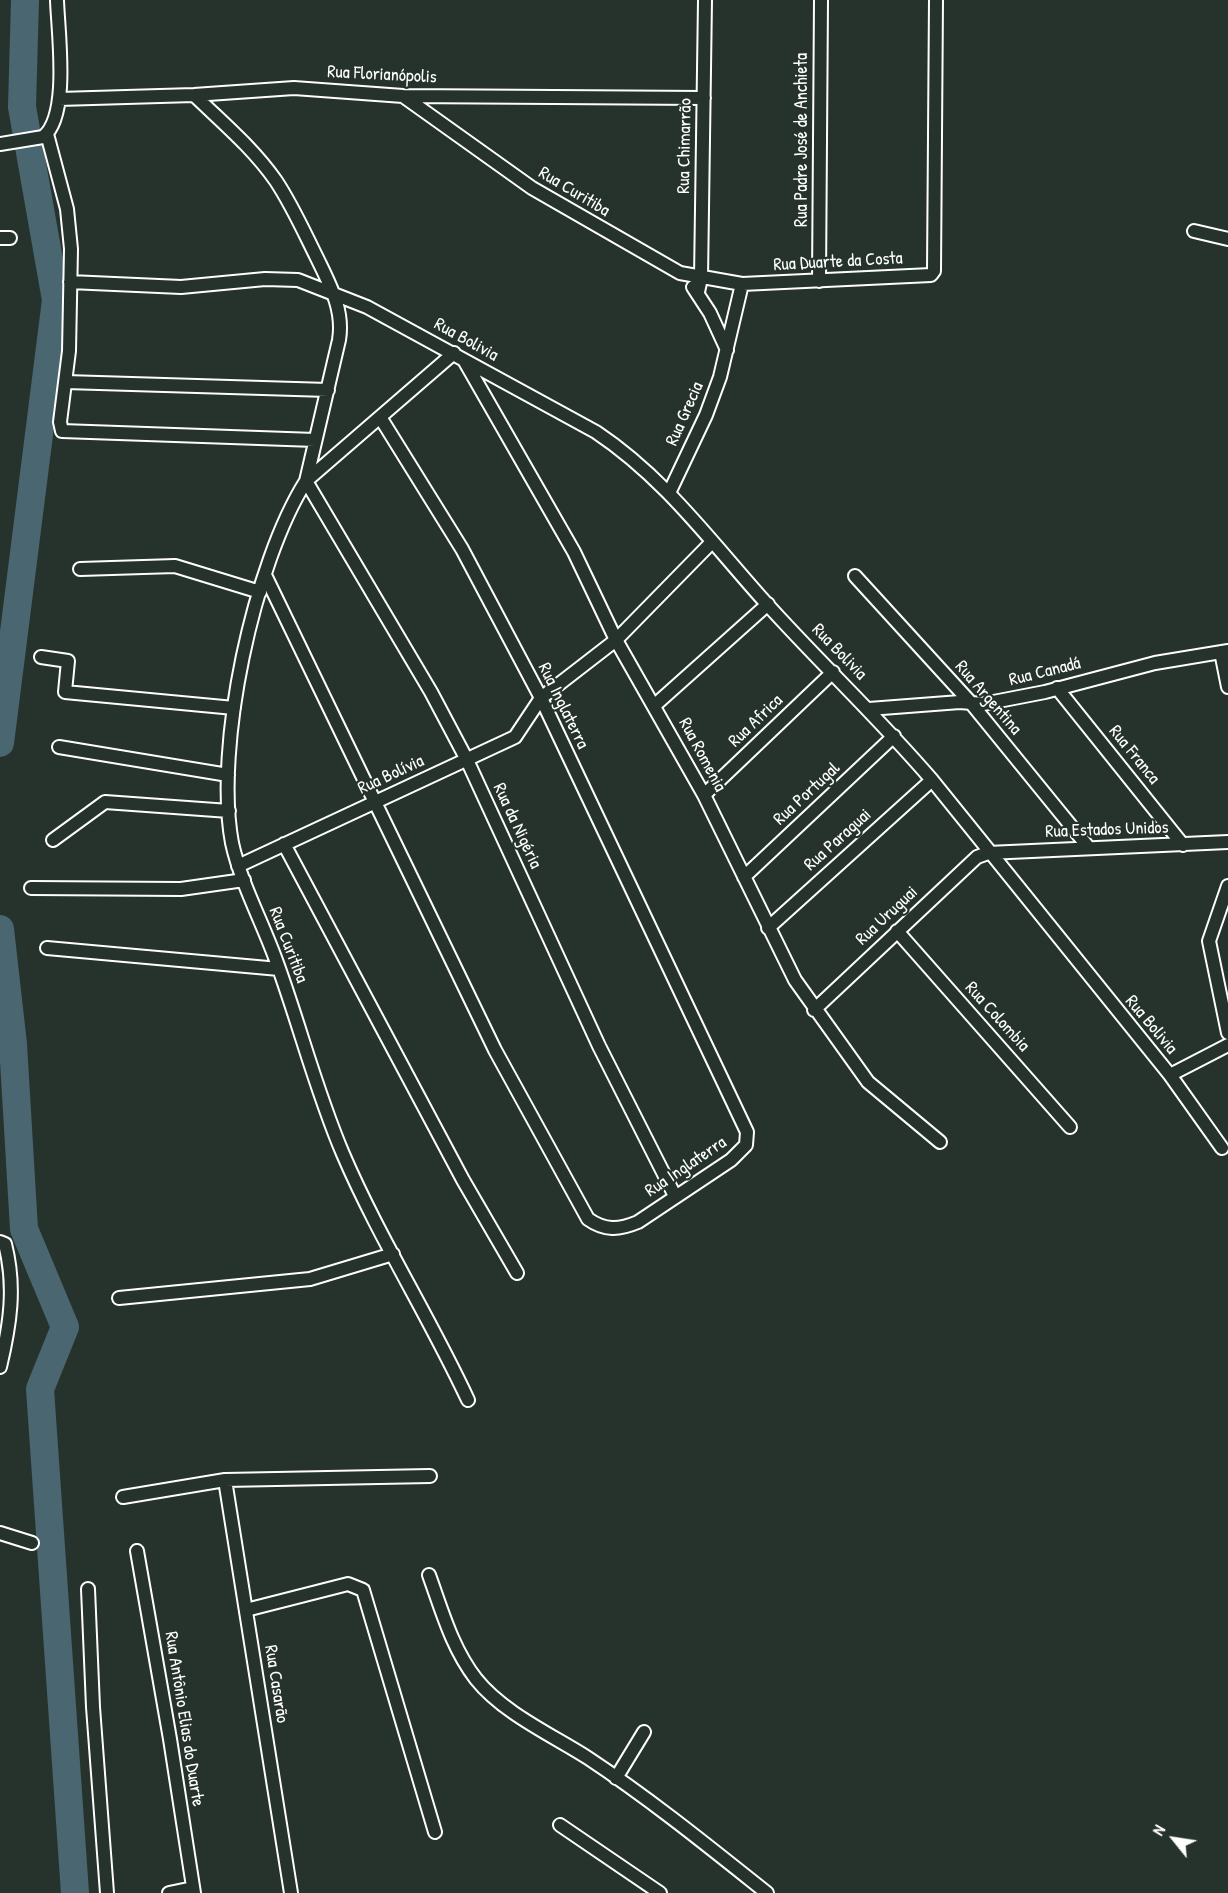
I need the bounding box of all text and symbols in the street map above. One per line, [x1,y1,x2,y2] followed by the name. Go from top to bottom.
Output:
[791,53,813,227] street label: Rua Padre José de Anchieta
[327,61,437,89] street label: Rua Florianópolis
[673,98,697,194] street label: Rua Chimarrão
[534,162,614,222] street label: Rua Curitiba
[773,248,903,276] street label: Rua Duarte da Costa
[430,314,502,366] street label: Rua Bolivia
[661,379,709,449] street label: Rua Grecia
[807,619,871,685] street label: Rua Bolivia
[1007,653,1083,691] street label: Rua Canadá
[950,657,1026,739] street label: Rua Argentina
[533,659,593,753] street label: Rua Inglaterra
[724,690,788,752] street label: Rua Africa
[674,714,730,796] street label: Rua Romenia
[1104,721,1164,789] street label: Rua Franca
[355,750,427,800] street label: Rua Bolívia
[769,758,845,830] street label: Rua Portugal
[488,780,546,872] street label: Rua da Nigéria
[800,804,876,876] street label: Rua Paraguai
[1045,817,1169,843] street label: Rua Estados Unidos
[852,882,922,950] street label: Rua Uruguai
[264,904,312,986] street label: Rua Curitiba
[960,978,1034,1056] street label: Rua Colombia
[1120,991,1182,1059] street label: Rua Bolivia
[641,1132,731,1202] street label: Rua Inglaterra
[159,1630,209,1808] street label: Rua Antônio Elias do Duarte
[259,1643,293,1725] street label: Rua Casarão
[1144,1809,1204,1869] north arrow
[1147,1821,1170,1839] text: N

